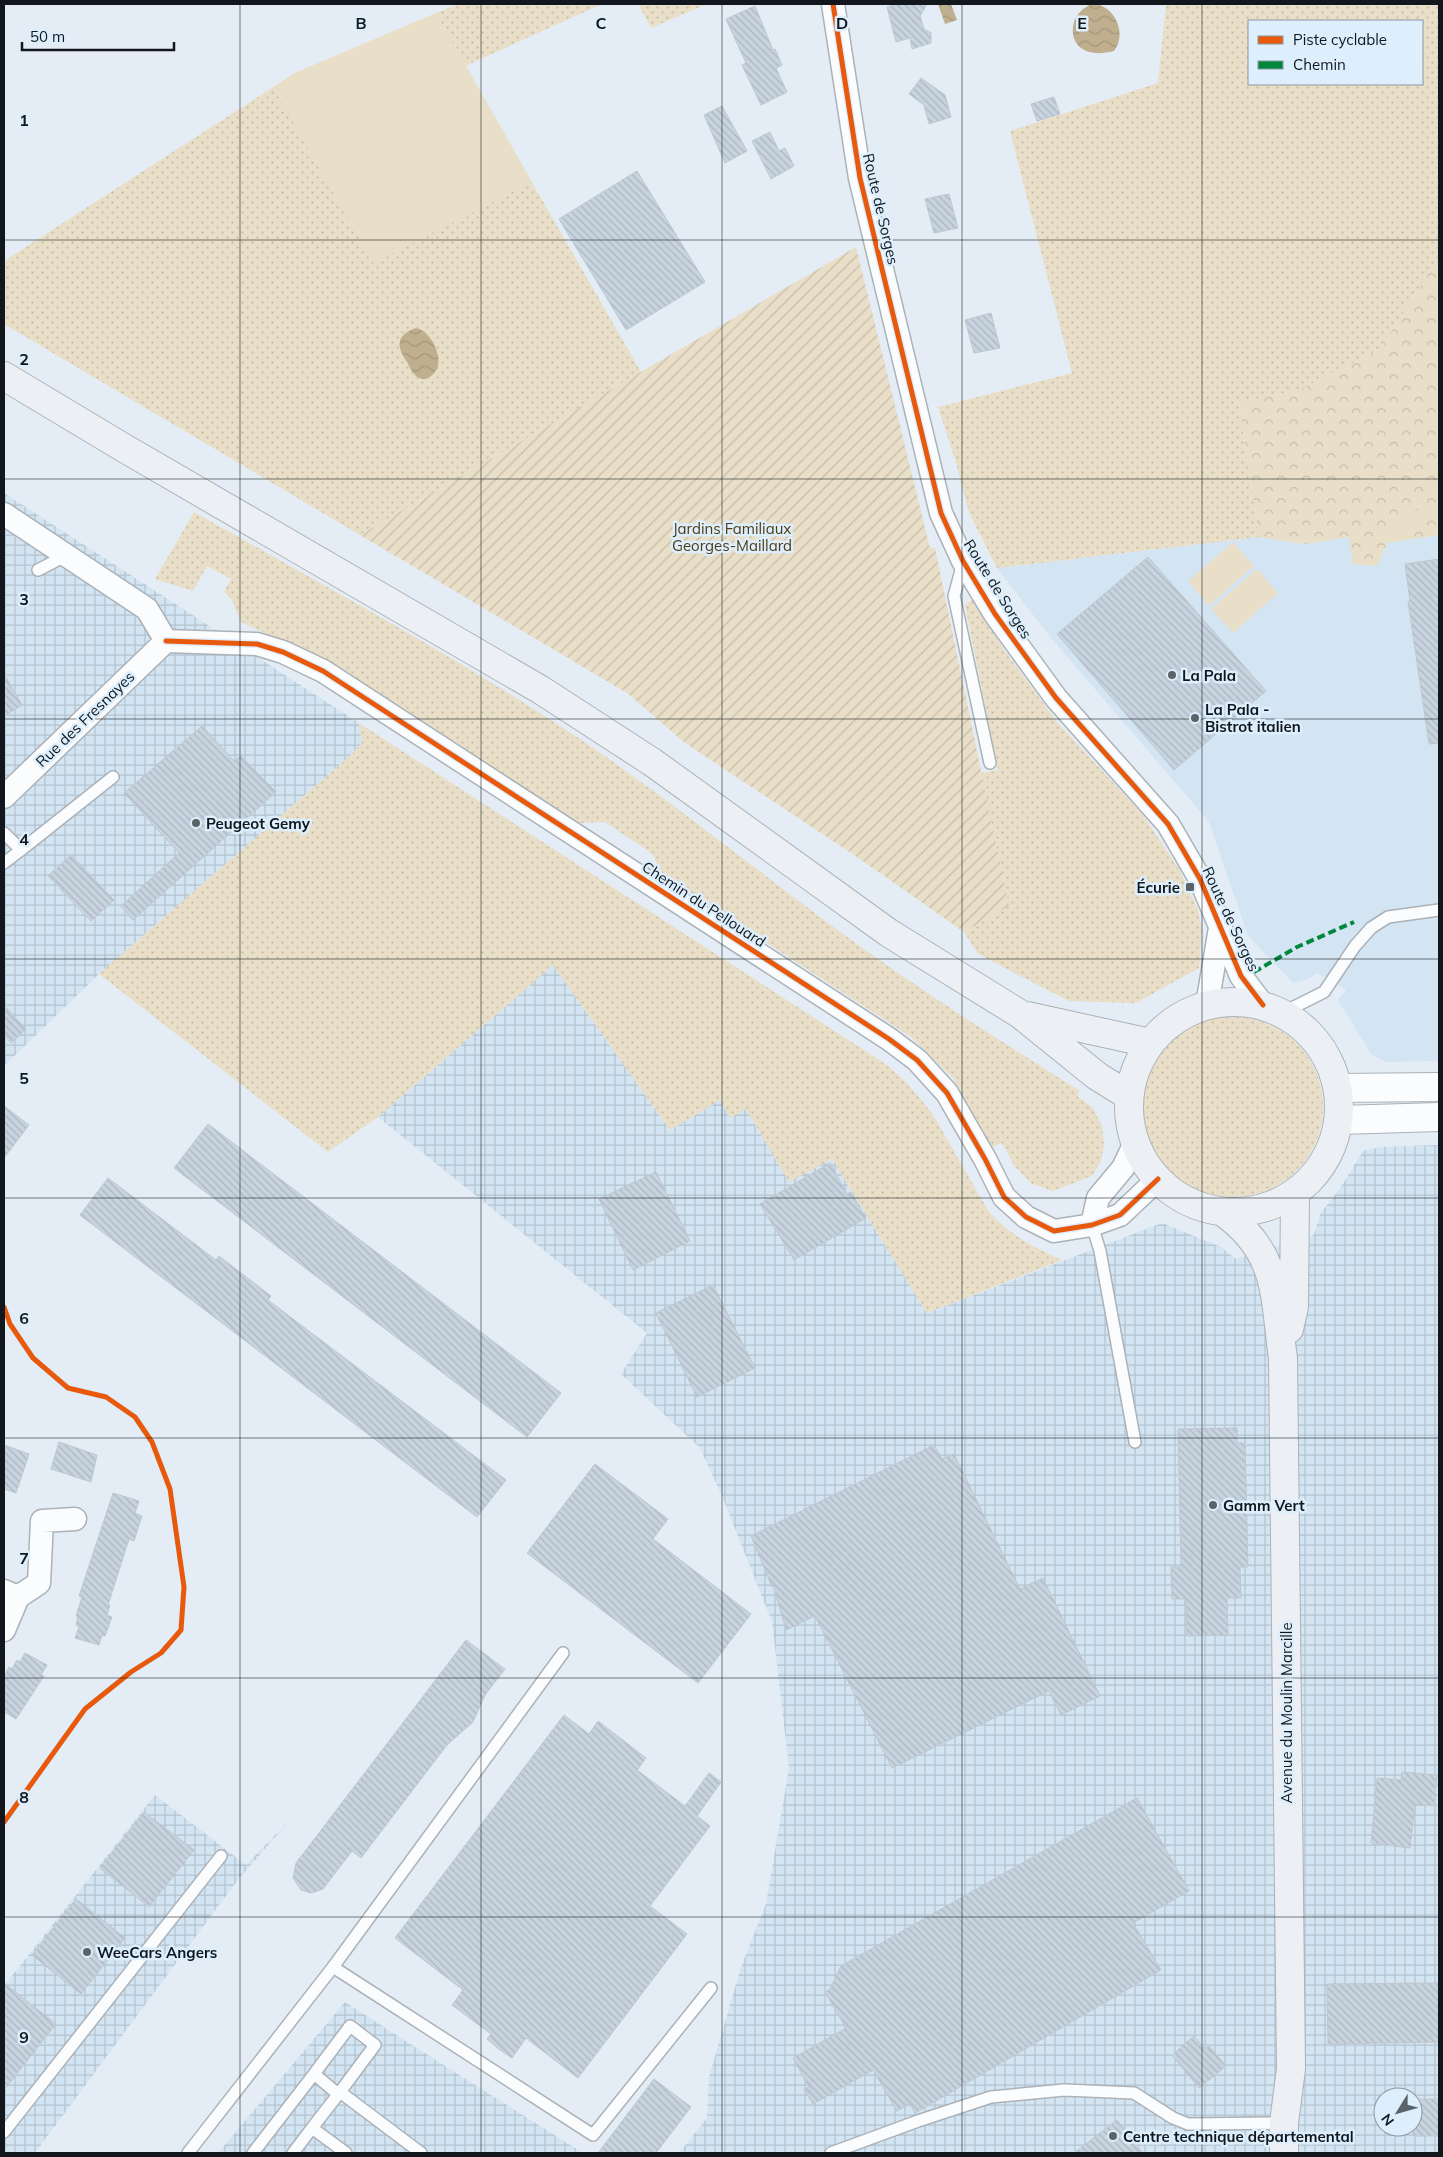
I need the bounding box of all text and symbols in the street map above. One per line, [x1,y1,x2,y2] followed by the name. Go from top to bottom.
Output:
[355,13,367,33] text: B
[596,13,607,33] text: C
[836,13,848,33] text: D
[1077,13,1087,33] text: E
[22,20,175,52] scale bar
[1248,20,1423,85] legend
[30,27,65,46] text: 50 m
[1293,30,1387,49] text: Piste cyclable
[1293,55,1346,74] text: Chemin
[19,110,29,130] text: 1
[859,151,903,267] street label: Route de Sorges
[19,349,29,369] text: 2
[672,519,792,555] park label: Jardins Familiaux Georges-Maillard
[960,536,1036,642] street label: Route de Sorges
[19,589,29,609] text: 3
[1182,666,1236,685] place label: La Pala
[32,667,138,771] street label: Rue des Fresnayes
[1166,669,1178,681] marker: La Pala
[1205,700,1301,736] place label: La Pala - Bistrot italien
[1189,712,1201,724] marker: La Pala - Bistrot italien
[206,814,311,833] place label: Peugeot Gemy
[190,817,202,829] marker: Peugeot Gemy
[19,829,29,849] text: 4
[639,857,769,951] street label: Chemin du Pellouard
[1198,863,1264,975] street label: Route de Sorges
[1137,878,1180,897] place label: Écurie
[1184,881,1196,893] marker: Écurie
[19,1068,29,1088] text: 5
[19,1308,29,1328] text: 6
[1223,1496,1305,1515] place label: Gamm Vert
[1207,1499,1219,1511] marker: Gamm Vert
[19,1548,29,1568] text: 7
[1277,1622,1296,1804] street label: Avenue du Moulin Marcille
[19,1787,29,1807] text: 8
[97,1943,217,1962] place label: WeeCars Angers
[81,1946,93,1958] marker: WeeCars Angers
[19,2027,29,2047] text: 9
[1373,2087,1423,2137] north arrow
[1377,2110,1398,2129] text: N
[1123,2127,1354,2146] place label: Centre technique départemental
[1107,2130,1119,2142] marker: Centre technique départemental

